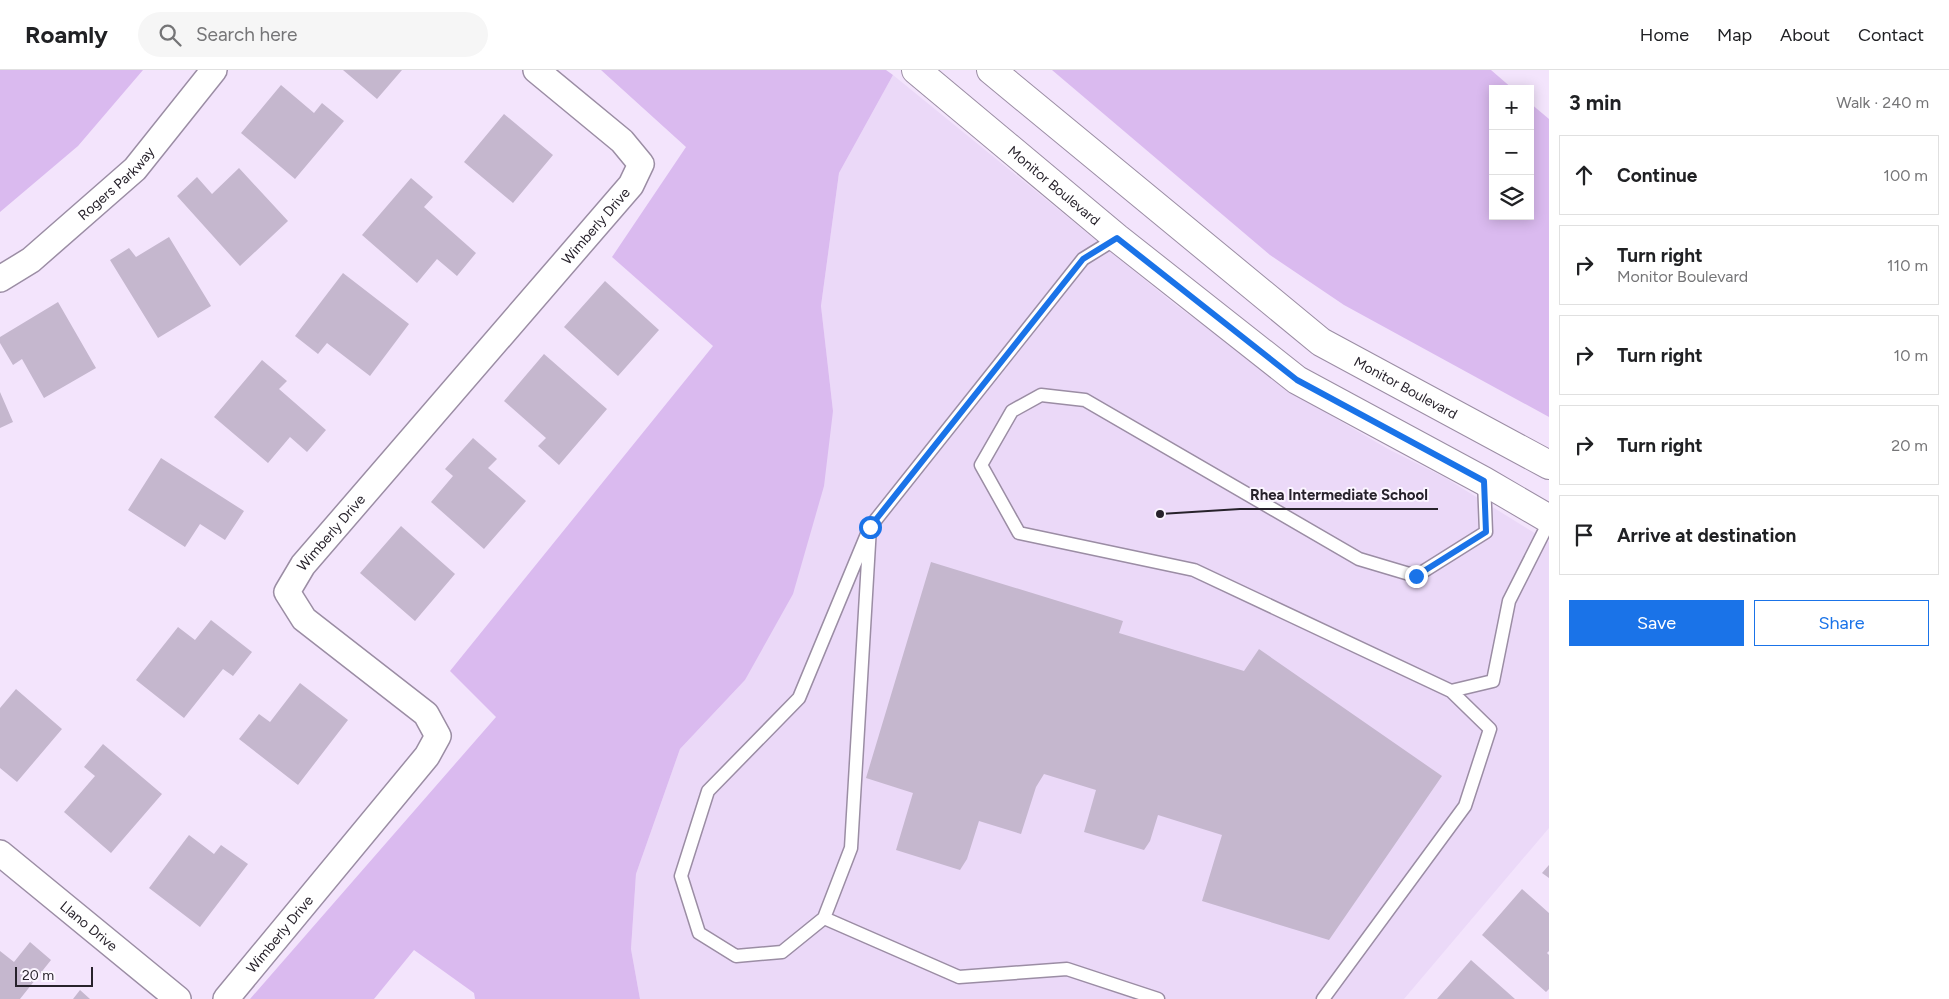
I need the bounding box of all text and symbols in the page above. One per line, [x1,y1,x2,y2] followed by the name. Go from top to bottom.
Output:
[138,12,488,57] search box
[25,20,108,49] text: Roamly
[156,21,184,49] icon: search
[196,23,297,46] text: Search here
[1640,24,1689,46] text: Home
[1717,24,1752,46] text: Map
[1780,24,1830,46] text: About
[1858,24,1924,46] text: Contact
[1489,85,1534,220] map controls
[1489,85,1534,130] button: +
[1569,90,1621,115] text: 3 min
[1836,93,1929,112] text: Walk · 240 m
[1489,130,1534,175] button: −
[1004,142,1103,229] street label: Monitor Boulevard
[75,143,159,224] street label: Rogers Parkway
[1570,161,1598,189] icon: ahead
[1617,164,1697,187] text: Continue
[1883,166,1928,185] text: 100 m
[1489,175,1534,220] button: layers
[558,184,634,268] street label: Wimberly Drive
[1617,244,1703,267] text: Turn right
[1570,251,1598,279] icon: right
[1887,256,1928,275] text: 110 m
[1617,267,1748,286] text: Monitor Boulevard
[1570,341,1598,369] icon: right
[1617,344,1703,367] text: Turn right
[1894,346,1928,365] text: 10 m
[1351,353,1460,423] street label: Monitor Boulevard
[1570,431,1598,459] icon: right
[1617,434,1703,457] text: Turn right
[1891,436,1928,455] text: 20 m
[1240,479,1438,509] callout: Rhea Intermediate School
[1250,486,1428,504] text: Rhea Intermediate School
[294,491,369,575] street label: Wimberly Drive
[859,516,882,539] route start
[1570,521,1598,549] icon: arrive
[1617,524,1796,547] text: Arrive at destination
[1405,565,1428,588] route end
[1569,600,1744,646] button: Save
[1754,600,1929,646] button: Share
[243,892,317,977] street label: Wimberly Drive
[56,898,121,955] street label: Llano Drive
[15,964,92,987] scale bar
[22,967,54,984] text: 20 m

